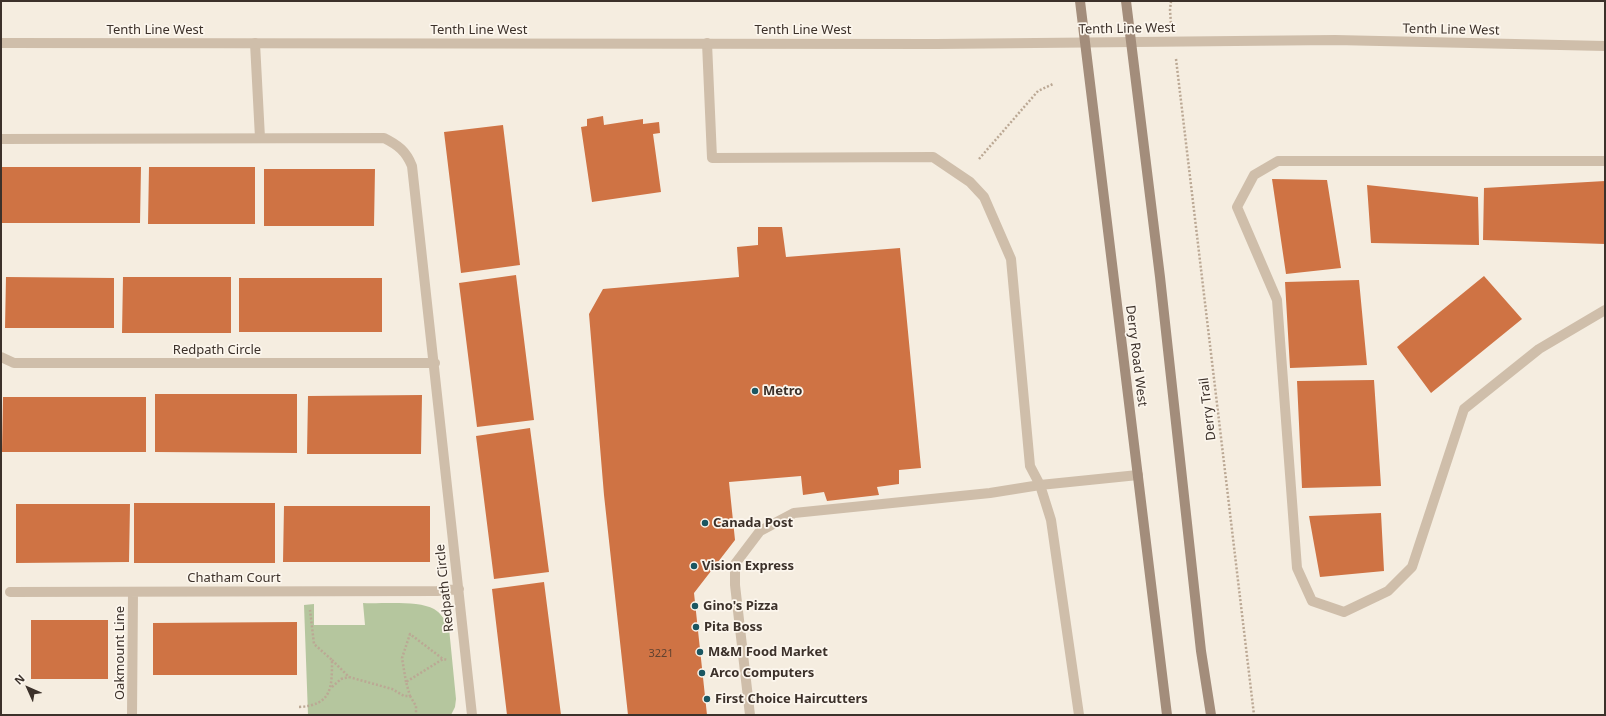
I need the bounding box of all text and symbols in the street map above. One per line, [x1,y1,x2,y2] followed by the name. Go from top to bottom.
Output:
[1078,20,1176,38] street label: Tenth Line West
[1402,21,1500,39] street label: Tenth Line West
[107,22,203,38] street label: Tenth Line West
[431,22,527,38] street label: Tenth Line West
[755,22,851,38] street label: Tenth Line West
[1122,304,1150,408] street label: Derry Road West
[173,342,261,358] street label: Redpath Circle
[1196,377,1220,441] street label: Derry Trail
[763,383,802,399] place label: Metro
[750,386,760,396] marker: Metro
[713,515,793,531] place label: Canada Post
[700,518,710,528] marker: Canada Post
[433,543,457,633] street label: Redpath Circle
[702,558,794,574] place label: Vision Express
[689,561,699,571] marker: Vision Express
[187,570,281,586] street label: Chatham Court
[703,598,778,614] place label: Gino's Pizza
[690,601,700,611] marker: Gino's Pizza
[112,606,128,700] street label: Oakmount Line
[704,619,763,635] place label: Pita Boss
[691,622,701,632] marker: Pita Boss
[708,644,828,660] place label: M&M Food Market
[648,647,674,661] house number: 3221
[695,647,705,657] marker: M&M Food Market
[710,665,814,681] place label: Arco Computers
[8,668,48,708] north arrow
[697,668,707,678] marker: Arco Computers
[11,671,28,688] text: N
[715,691,868,707] place label: First Choice Haircutters
[702,694,712,704] marker: First Choice Haircutters

